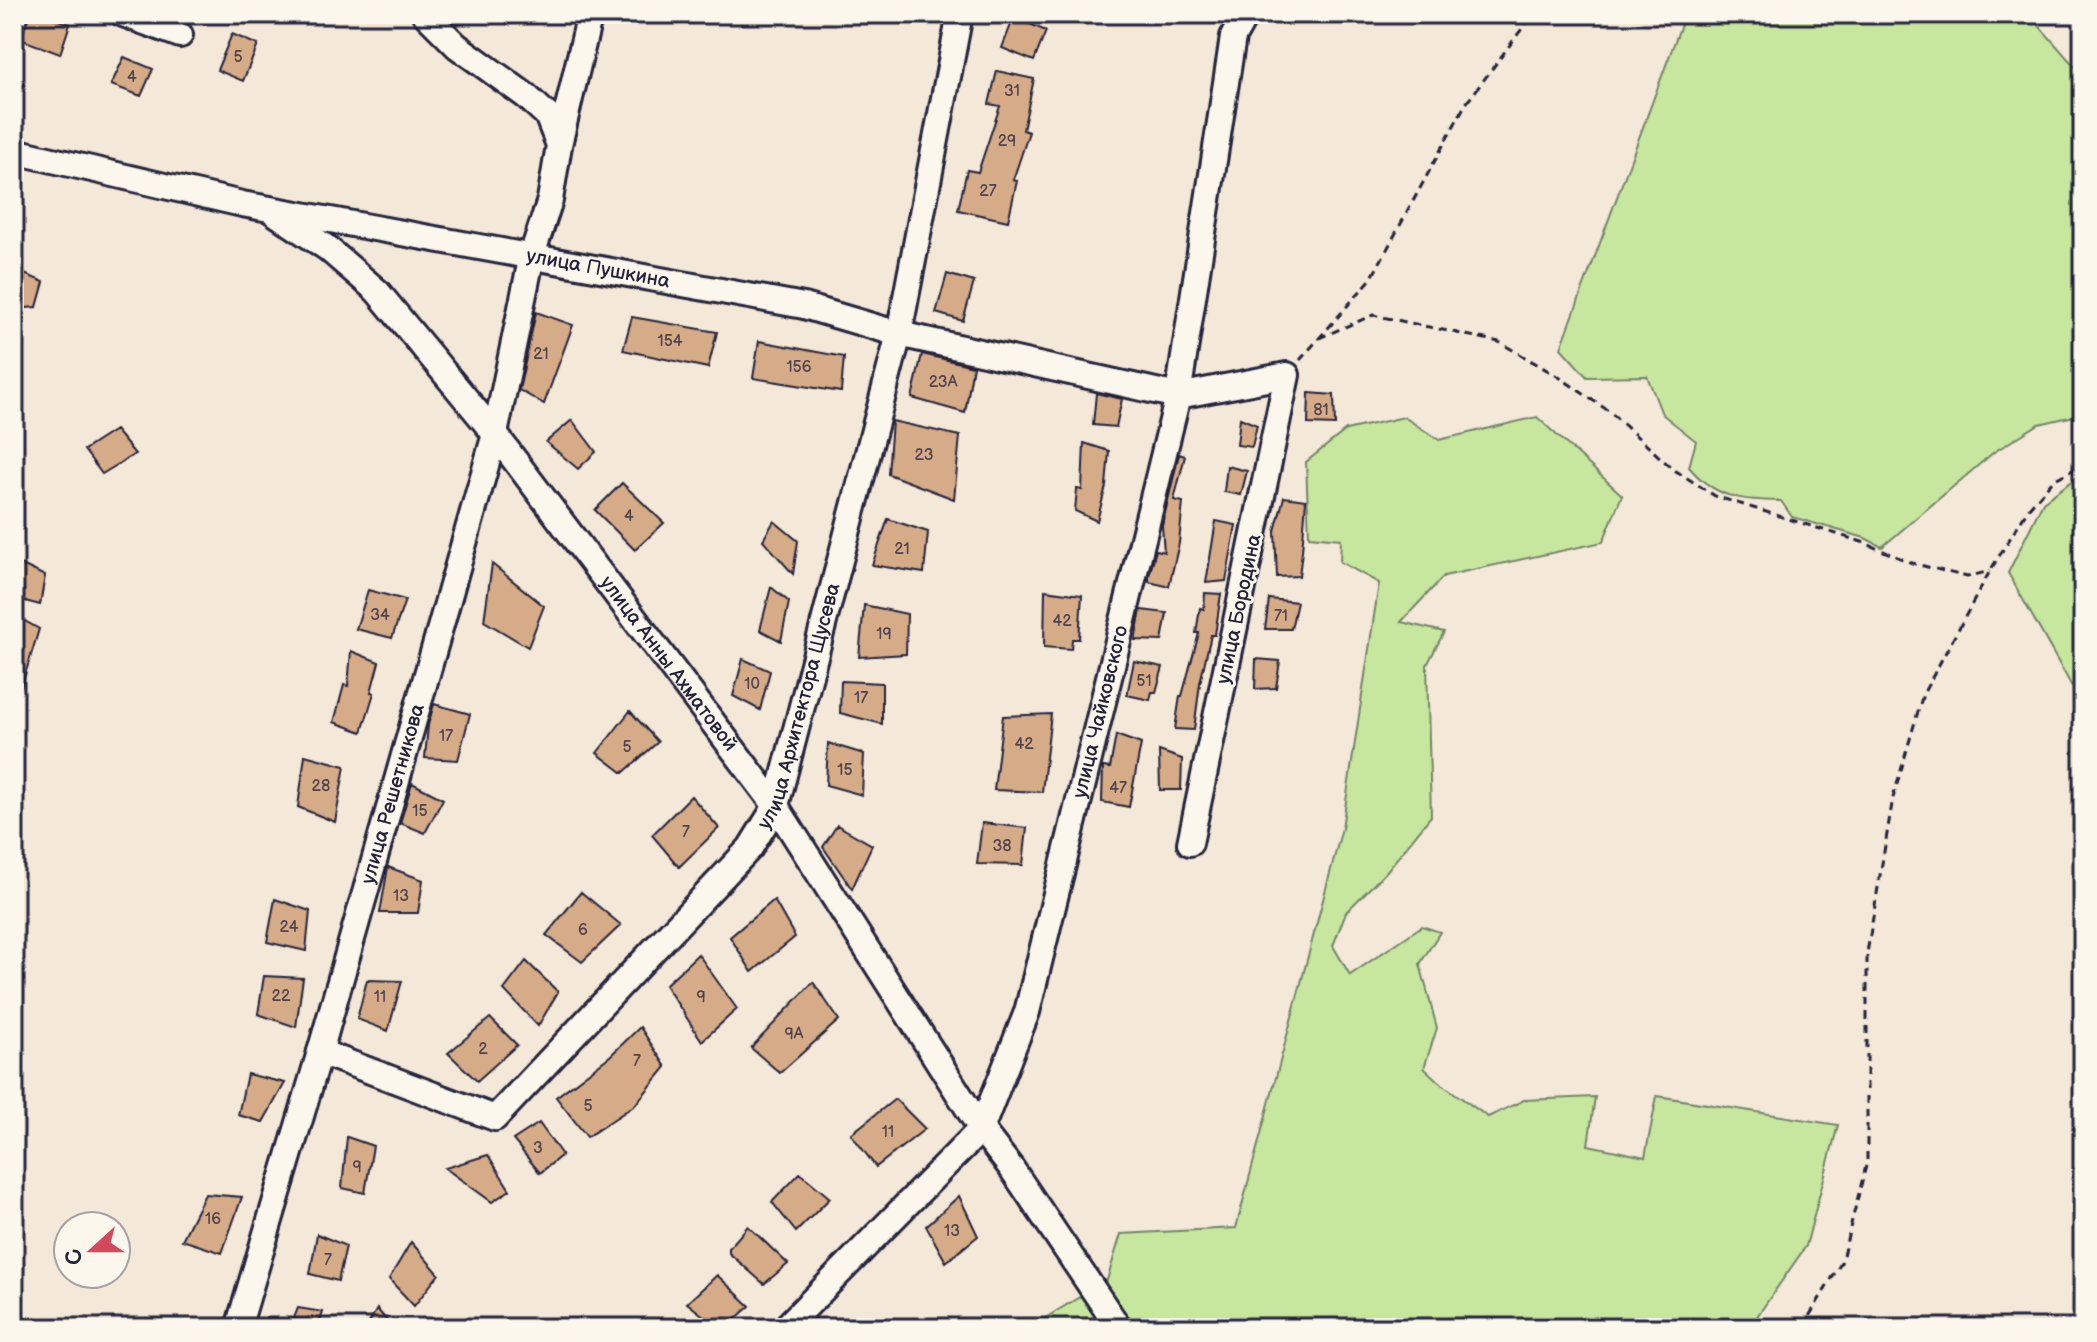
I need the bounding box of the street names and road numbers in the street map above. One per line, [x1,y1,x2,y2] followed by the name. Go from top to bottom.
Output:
[524,244,672,293] street label: улица Пушкина
[1211,532,1267,686] street label: улица Бородина
[595,571,742,756] street label: улица Анны Ахматовой
[752,580,846,834] street label: улица Архитектора Щусева
[1068,623,1133,801] street label: улица Чайковского
[356,701,430,887] street label: улица Решетникова

